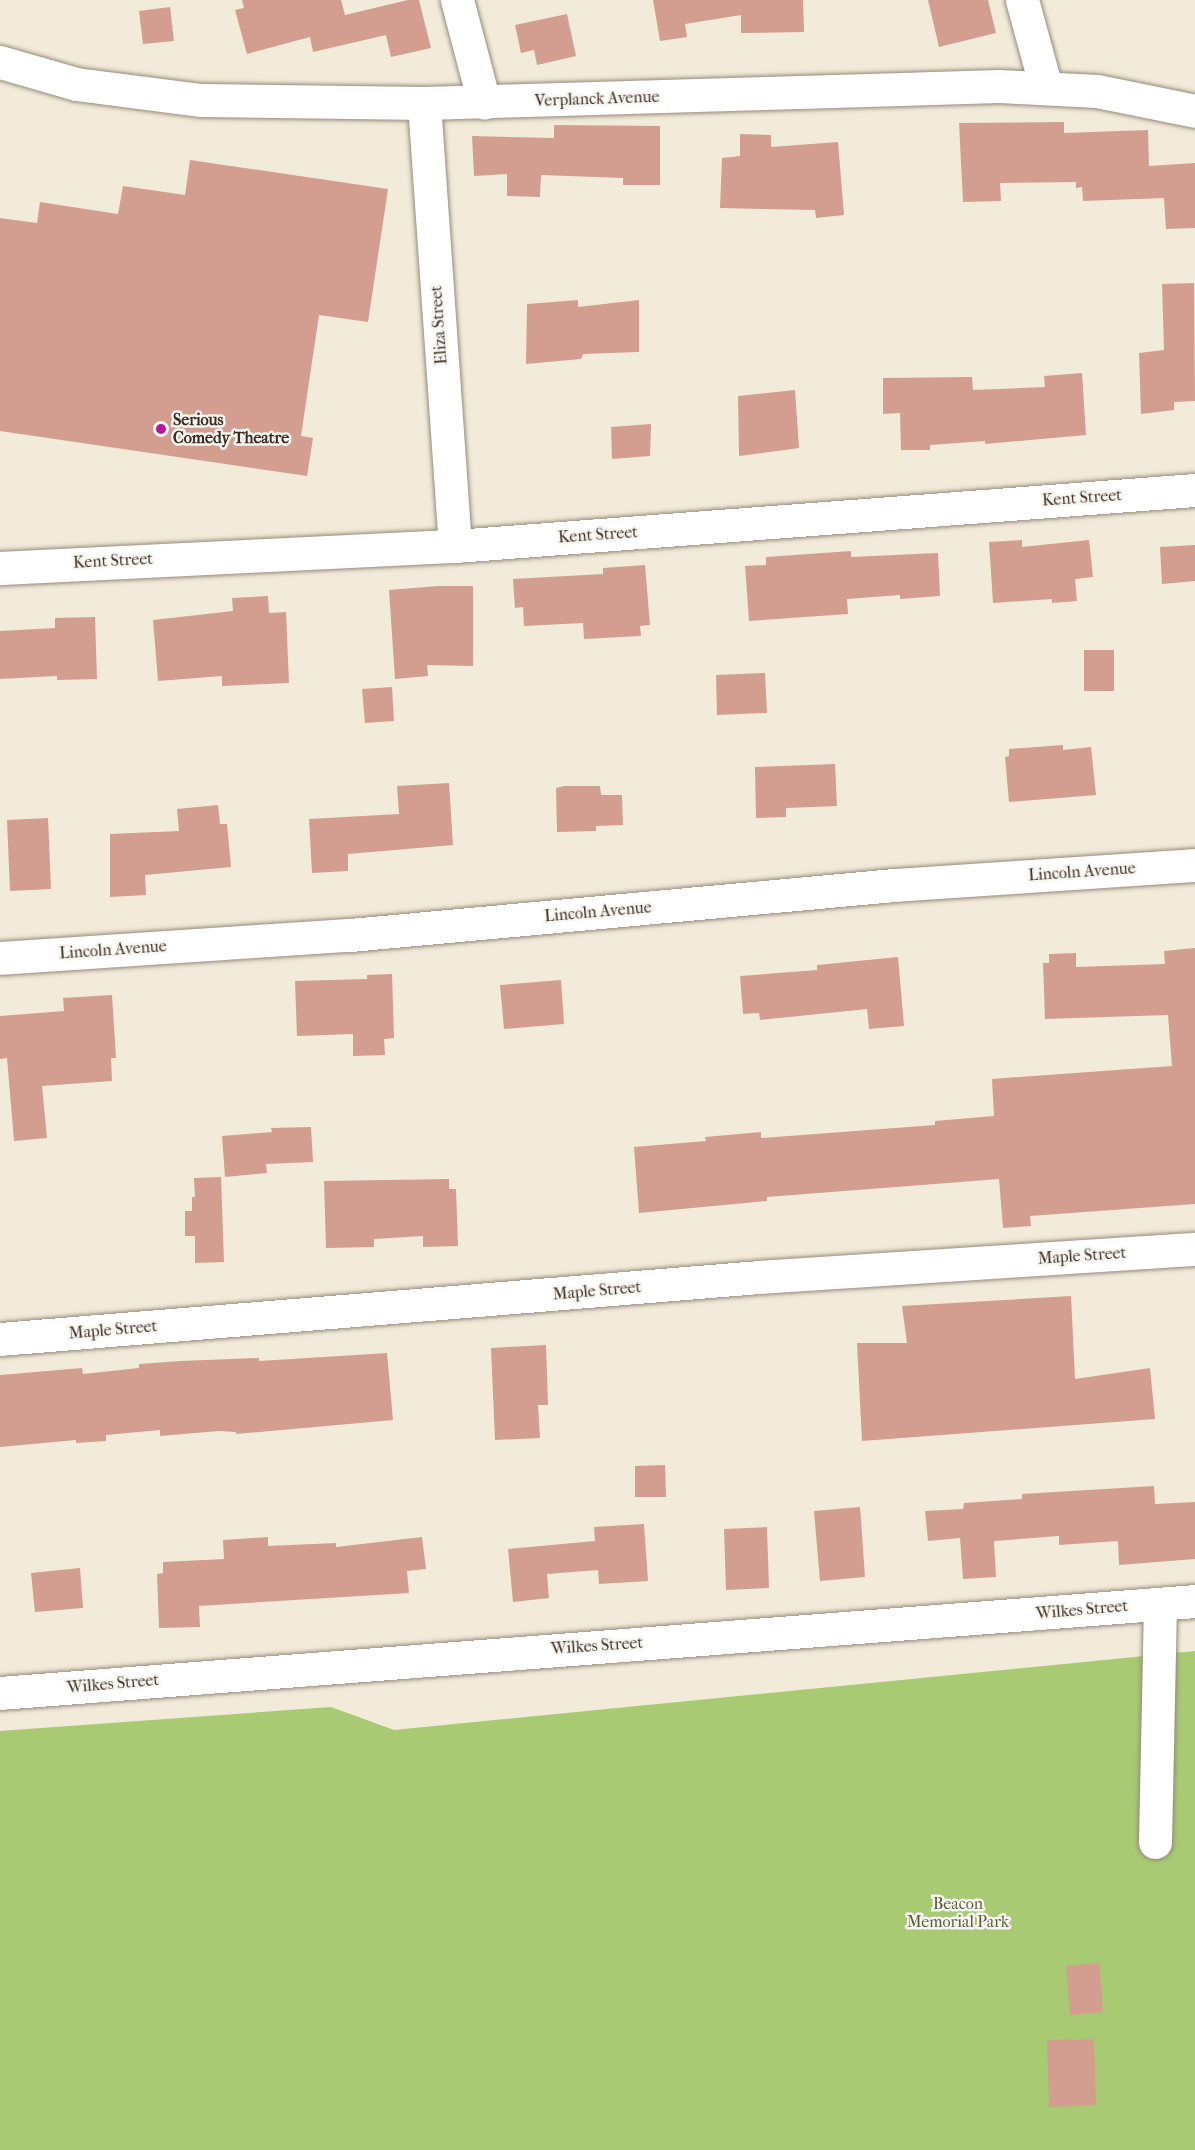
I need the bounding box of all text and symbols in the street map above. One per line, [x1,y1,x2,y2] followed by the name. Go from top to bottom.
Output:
[534,87,660,111] street label: Verplanck Avenue
[427,285,451,365] street label: Eliza Street
[173,410,289,448] place label: Serious Comedy Theatre
[154,422,168,436] marker: Serious Comedy Theatre
[1042,486,1122,510] street label: Kent Street
[558,523,638,547] street label: Kent Street
[73,549,153,573] street label: Kent Street
[1028,859,1136,885] street label: Lincoln Avenue
[544,898,652,926] street label: Lincoln Avenue
[59,937,167,963] street label: Lincoln Avenue
[1037,1243,1127,1269] street label: Maple Street
[552,1278,642,1304] street label: Maple Street
[68,1317,158,1343] street label: Maple Street
[1035,1596,1129,1624] street label: Wilkes Street
[550,1633,644,1659] street label: Wilkes Street
[66,1670,160,1698] street label: Wilkes Street
[907,1894,1009,1932] park label: Beacon Memorial Park

